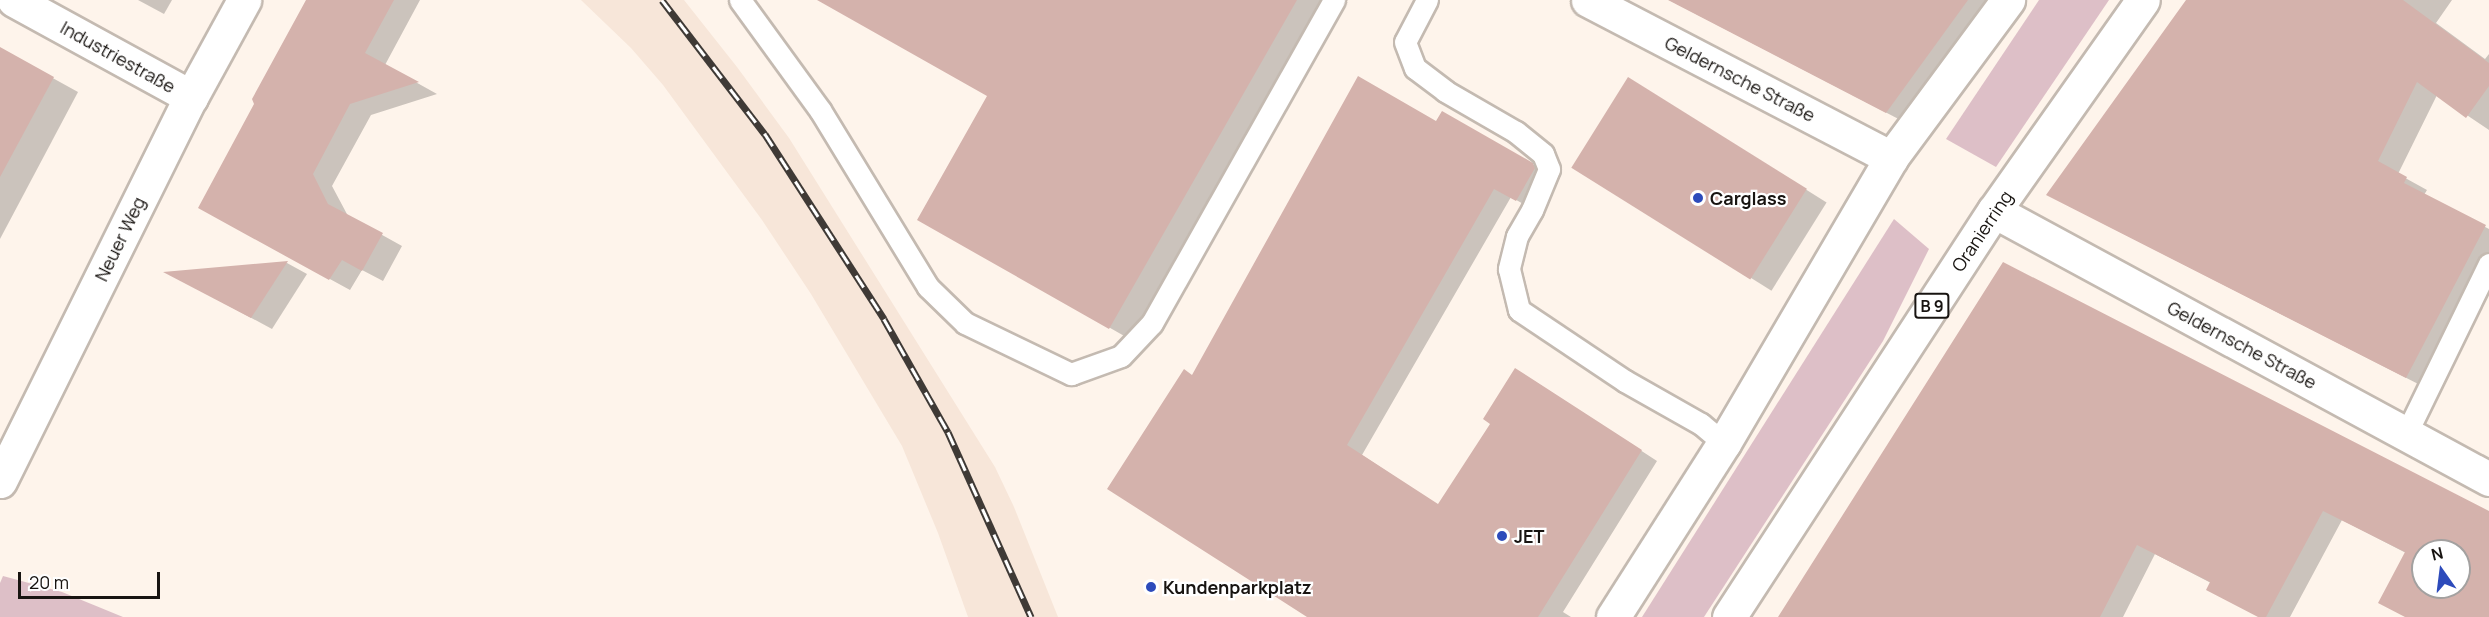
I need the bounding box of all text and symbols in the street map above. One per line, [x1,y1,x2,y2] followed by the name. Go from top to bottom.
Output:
[57,16,179,98] street label: Industriestraße
[1661,32,1819,126] street label: Geldernsche Straße
[1947,186,2017,276] street label: Oranierring
[1710,187,1786,209] place label: Carglass
[1691,191,1705,205] marker: Carglass
[90,193,150,285] street label: Neuer Weg
[1914,293,1950,319] road number: B 9
[2164,297,2320,393] street label: Geldernsche Straße
[1514,525,1544,547] place label: JET
[1495,529,1509,543] marker: JET
[2411,539,2471,599] north arrow
[2429,541,2445,566] text: N
[21,560,164,598] scale bar
[29,570,69,594] text: 20 m
[1163,576,1312,598] place label: Kundenparkplatz
[1144,580,1158,594] marker: Kundenparkplatz

